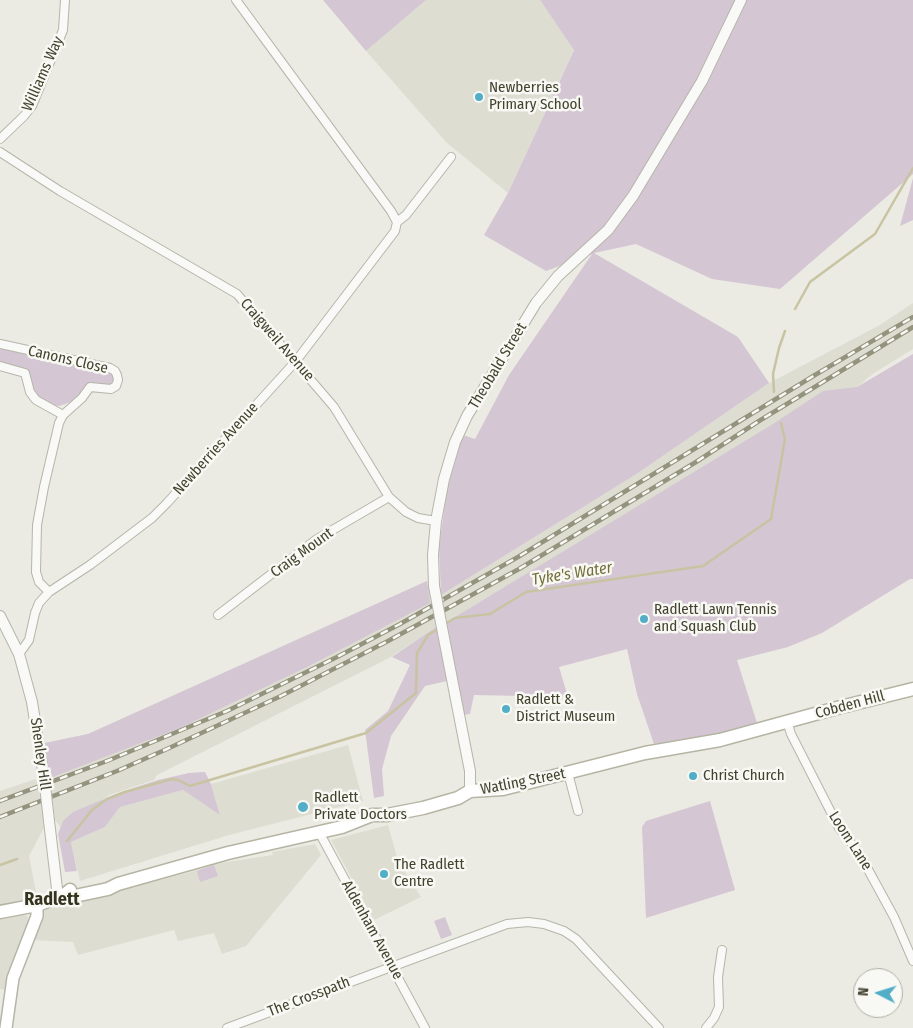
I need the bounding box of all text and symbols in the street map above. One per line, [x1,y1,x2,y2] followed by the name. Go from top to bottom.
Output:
[18,34,68,114] street label: Williams Way
[489,79,581,114] place label: Newberries Primary School
[473,91,485,103] marker: Newberries Primary School
[236,295,318,385] street label: Craigweil Avenue
[465,320,531,412] street label: Theobald Street
[26,342,110,378] street label: Canons Close
[170,399,262,499] street label: Newberries Avenue
[267,524,337,582] street label: Craig Mount
[531,558,613,590] water label: Tyke's Water
[654,601,777,636] place label: Radlett Lawn Tennis and Squash Club
[638,613,650,625] marker: Radlett Lawn Tennis and Squash Club
[813,687,887,723] street label: Cobden Hill
[516,691,615,726] place label: Radlett & District Museum
[500,703,512,715] marker: Radlett & District Museum
[26,717,54,791] street label: Shenley Hill
[479,765,567,799] street label: Watling Street
[703,767,785,785] place label: Christ Church
[687,770,699,782] marker: Christ Church
[314,789,407,824] place label: Radlett Private Doctors
[296,800,310,814] marker: Radlett Private Doctors
[824,808,876,874] street label: Loom Lane
[394,856,464,891] place label: The Radlett Centre
[378,868,390,880] marker: The Radlett Centre
[337,877,407,983] street label: Aldenham Avenue
[24,889,80,911] district label: Radlett
[853,968,903,1018] north arrow
[265,973,353,1021] street label: The Crosspath
[855,987,872,997] text: N

